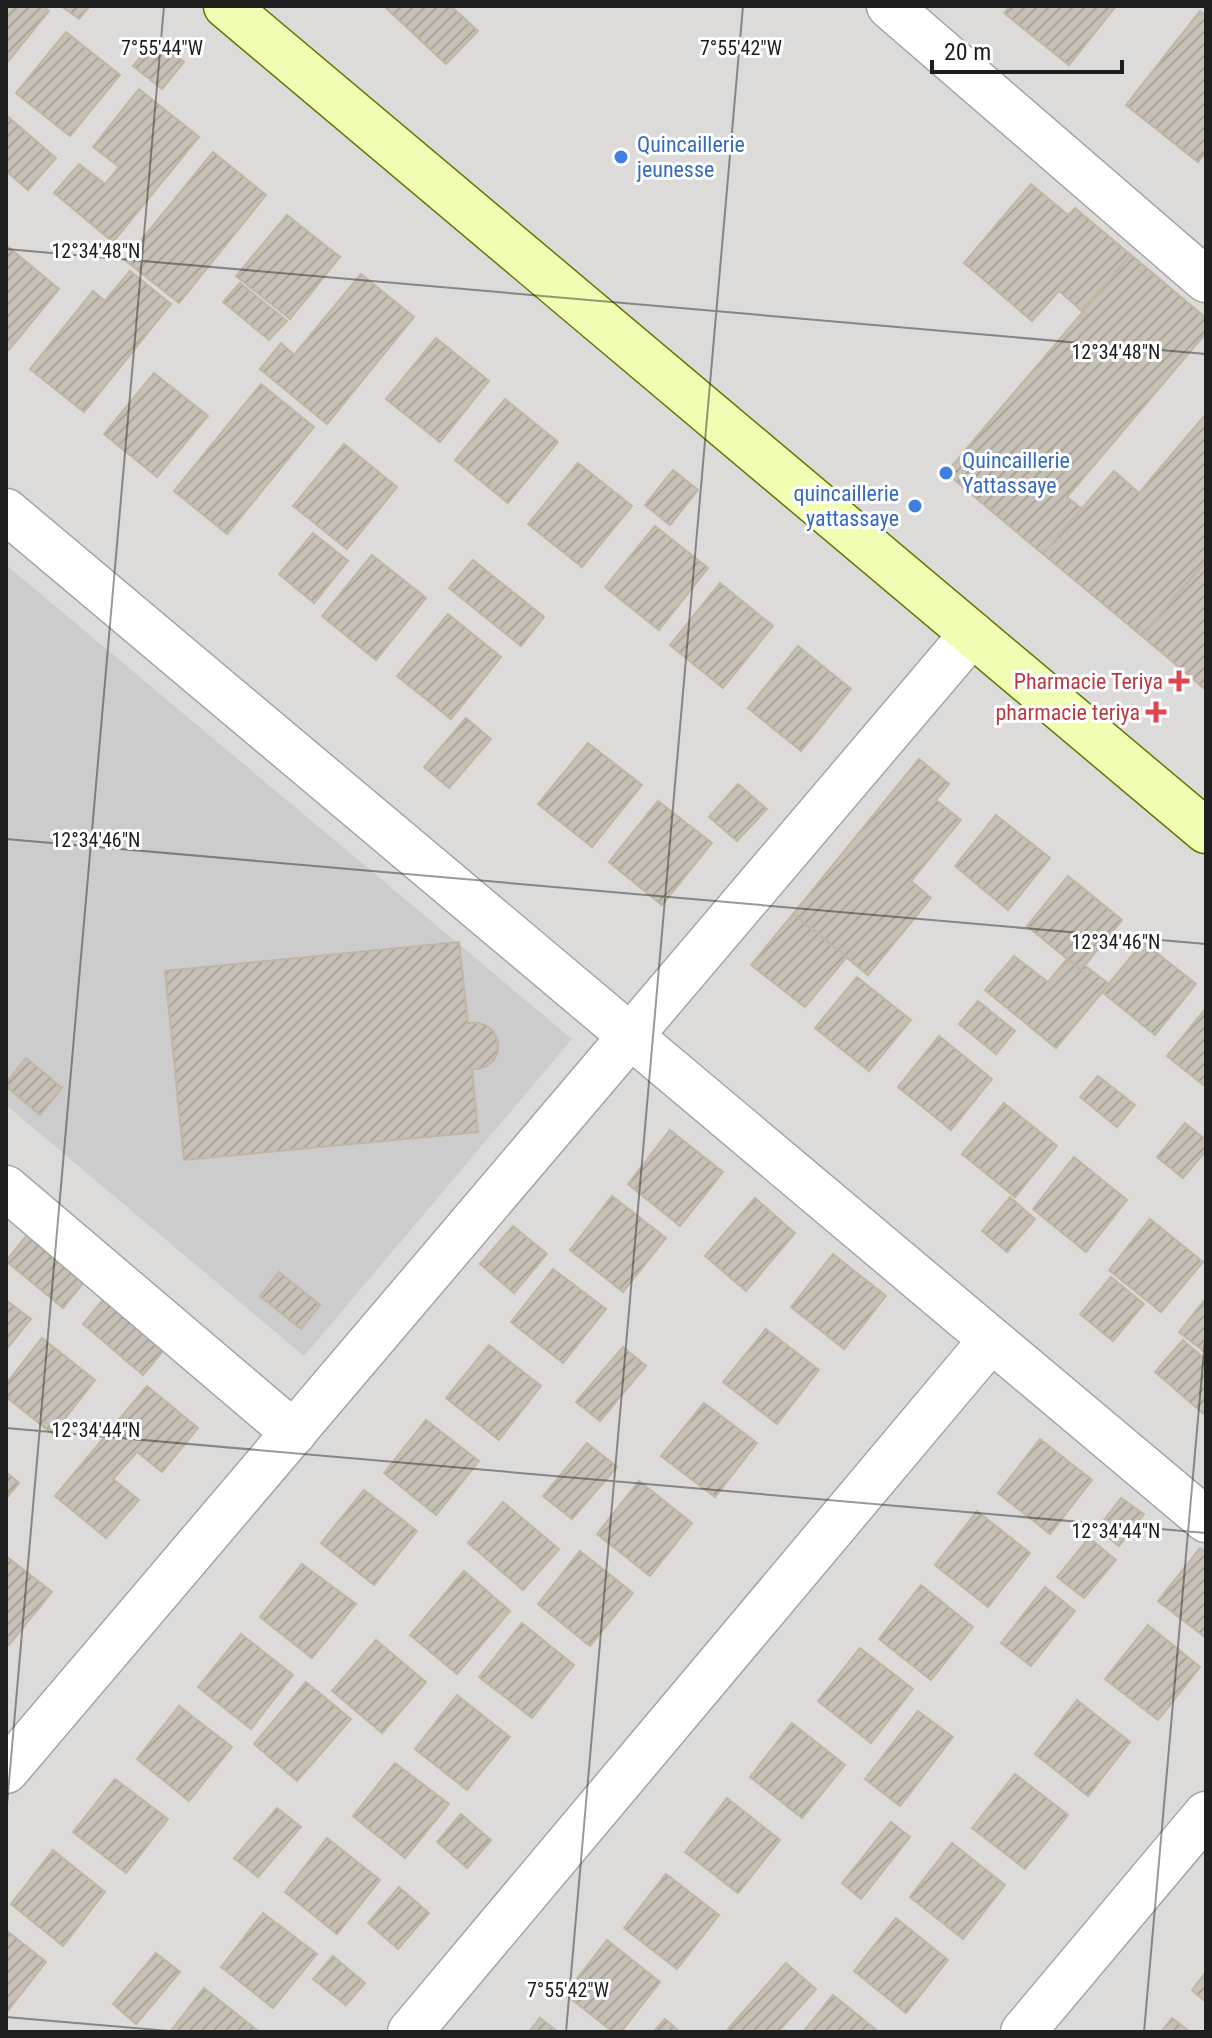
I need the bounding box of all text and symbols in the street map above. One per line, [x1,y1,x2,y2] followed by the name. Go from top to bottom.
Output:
[932,24,1122,74] scale bar
[121,36,203,60] text: 7°55'44"W
[700,36,782,60] text: 7°55'42"W
[944,38,991,66] text: 20 m
[636,132,745,182] place label: Quincaillerie jeunesse
[612,148,630,166] marker: Quincaillerie jeunesse
[51,239,141,263] text: 12°34'48"N
[1071,340,1161,364] text: 12°34'48"N
[962,448,1070,498] place label: Quincaillerie Yattassaye
[937,464,955,482] marker: Quincaillerie Yattassaye
[793,481,899,531] place label: quincaillerie yattassaye
[906,497,924,515] marker: quincaillerie yattassaye
[1014,669,1163,694] place label: Pharmacie Teriya
[1170,672,1188,690] marker: Pharmacie Teriya
[995,700,1140,725] place label: pharmacie teriya
[1147,703,1165,721] marker: pharmacie teriya
[51,828,141,852] text: 12°34'46"N
[1071,930,1161,954] text: 12°34'46"N
[51,1418,141,1442] text: 12°34'44"N
[1071,1519,1161,1543] text: 12°34'44"N
[527,1978,609,2002] text: 7°55'42"W

